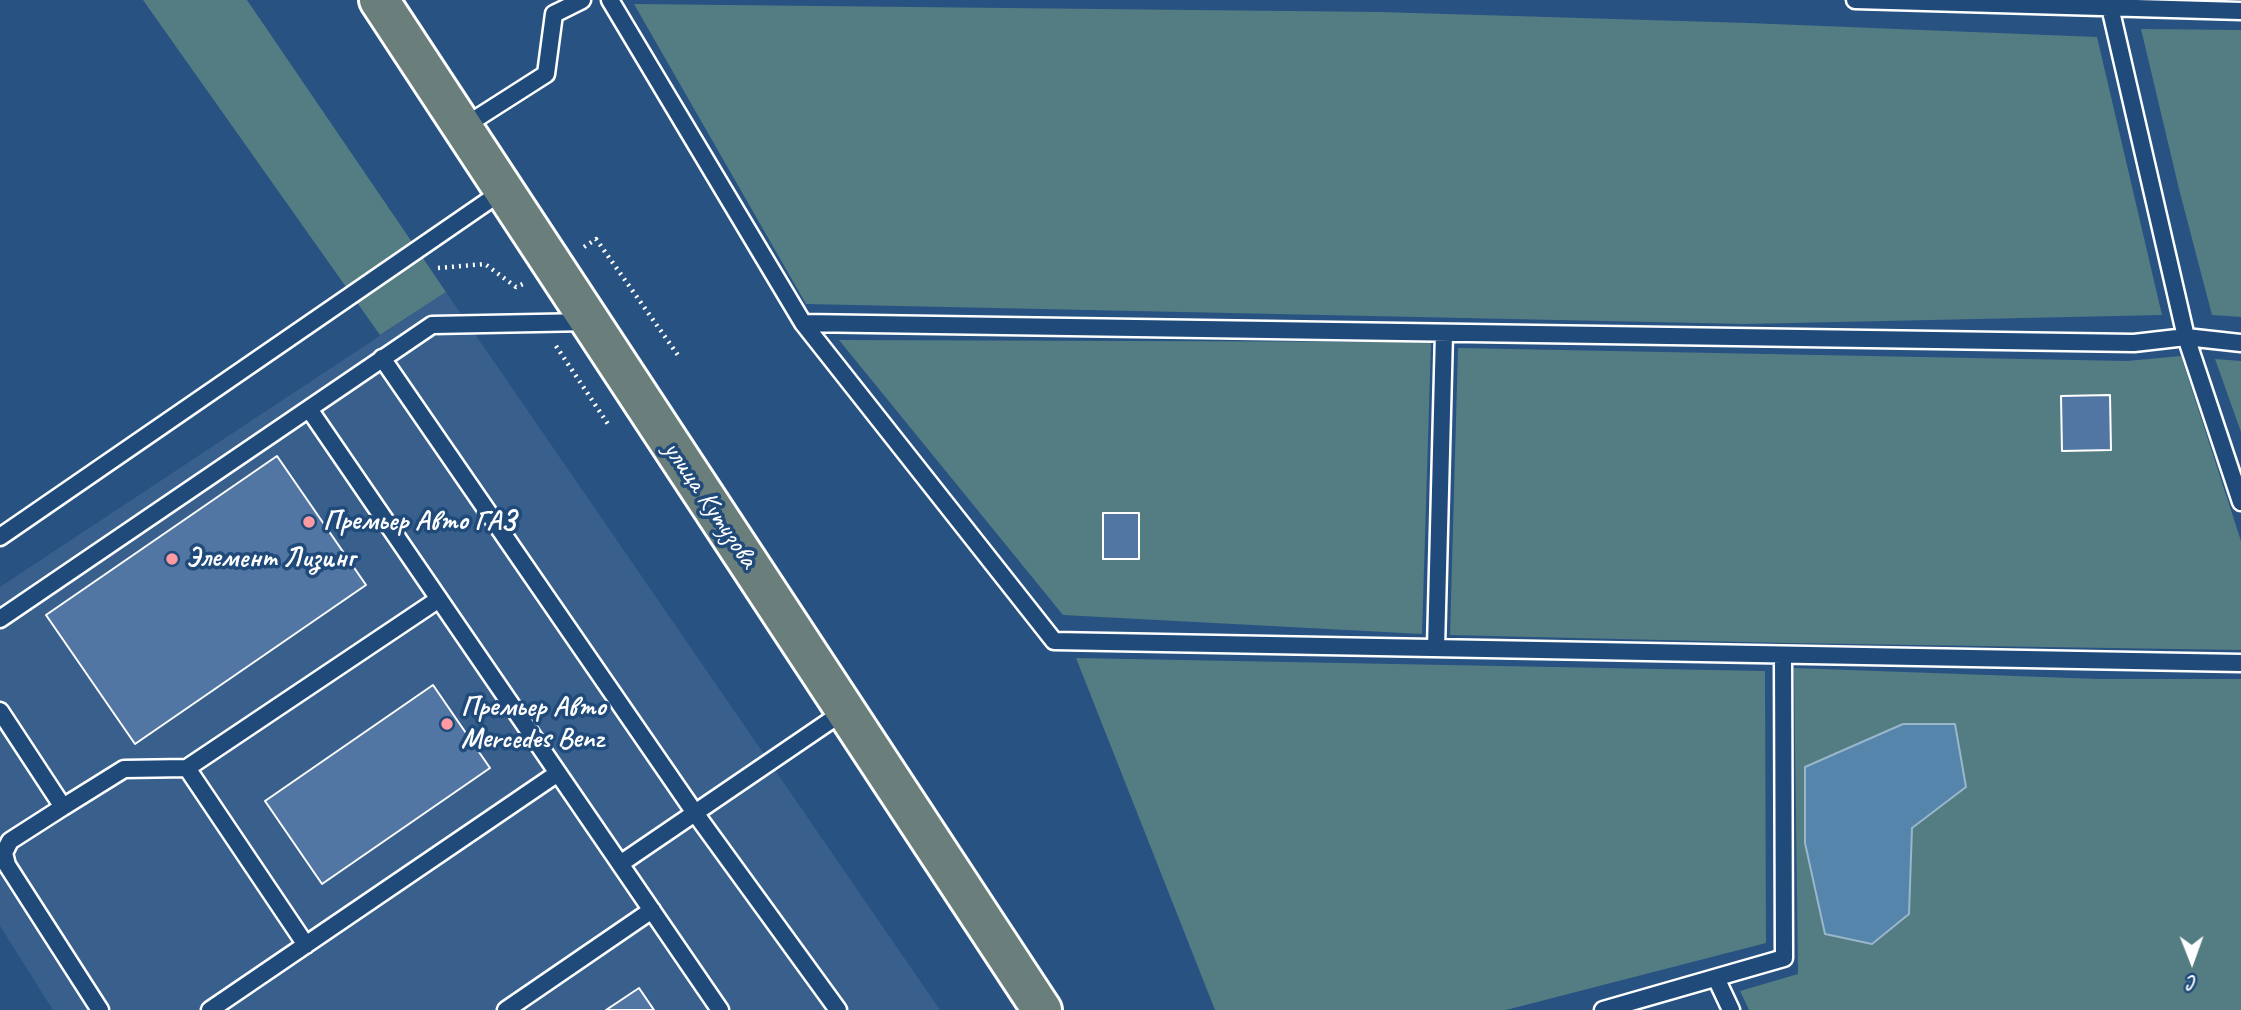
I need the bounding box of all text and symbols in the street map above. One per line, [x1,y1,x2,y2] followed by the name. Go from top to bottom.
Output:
[655,435,765,575] street label: улица Кутузова
[323,505,516,539] place label: Премьер Авто ГАЗ
[301,514,317,530] marker: Премьер Авто ГАЗ
[186,542,355,576] place label: Элемент Лизинг
[164,551,180,567] marker: Элемент Лизинг
[461,691,606,757] place label: Премьер Авто Mercedes Benz
[439,716,455,732] marker: Премьер Авто Mercedes Benz
[2157,926,2227,996] north arrow
[2187,970,2197,994] text: С

